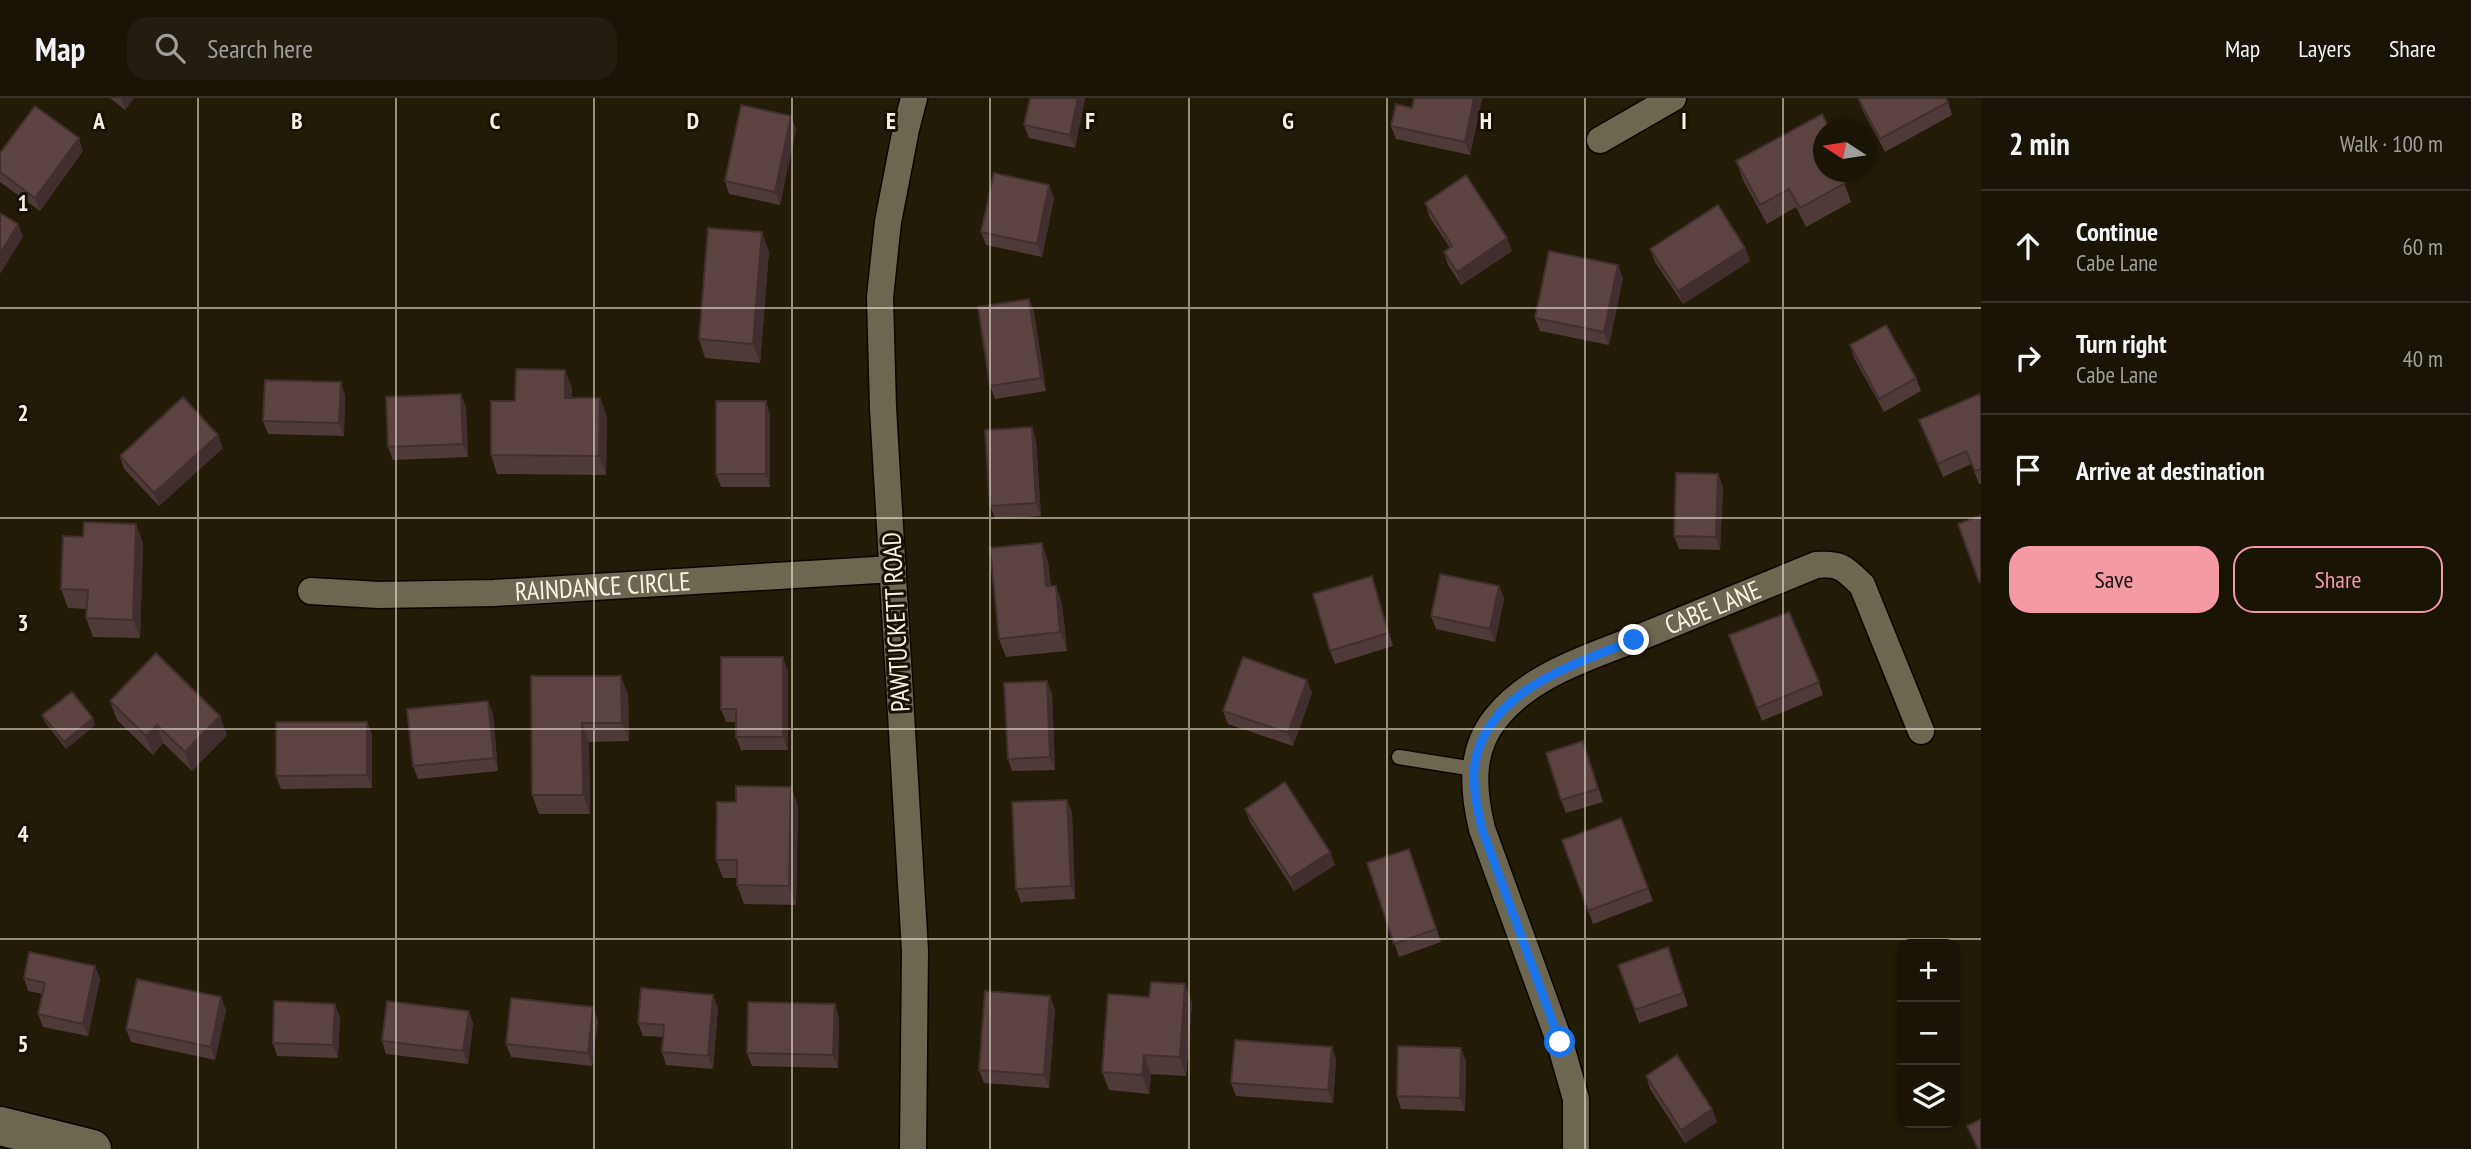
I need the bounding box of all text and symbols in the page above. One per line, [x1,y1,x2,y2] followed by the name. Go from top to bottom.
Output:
[127,17,617,80] search box
[35,27,85,70] text: Map
[151,29,189,67] icon: search
[207,32,313,65] text: Search here
[2225,33,2260,64] text: Map
[2298,33,2351,64] text: Layers
[2389,33,2436,64] text: Share
[92,106,105,135] text: A
[291,106,303,135] text: B
[490,106,501,135] text: C
[687,106,699,135] text: D
[886,106,896,135] text: E
[1085,106,1095,135] text: F
[1282,106,1294,135] text: G
[1480,106,1492,135] text: H
[1681,106,1687,135] text: I
[1813,119,1876,182] north arrow
[2009,124,2070,163] text: 2 min
[2340,129,2443,158] text: Walk · 100 m
[18,188,29,217] text: 1
[2076,215,2158,248] text: Continue
[2009,227,2047,265] icon: ahead
[2402,232,2443,261] text: 60 m
[2076,248,2158,277] text: Cabe Lane
[2076,327,2167,360] text: Turn right
[2009,339,2047,377] icon: right
[2402,344,2443,373] text: 40 m
[2076,360,2158,389] text: Cabe Lane
[18,398,29,427] text: 2
[2009,451,2047,489] icon: arrive
[2076,454,2265,487] text: Arrive at destination
[874,531,917,713] street label: PAWTUCKETT ROAD
[2009,546,2219,613] button: Save
[2233,546,2443,613] button: Share
[514,564,691,608] street label: RAINDANCE CIRCLE
[1660,573,1765,642] street label: CABE LANE
[18,608,29,637] text: 3
[1618,624,1649,655] route end
[18,819,29,848] text: 4
[1897,939,1960,1128] map controls
[1897,939,1960,1002] button: +
[1897,1002,1960,1065] button: −
[1544,1026,1575,1057] route start
[18,1029,29,1058] text: 5
[1897,1065,1960,1128] button: layers

